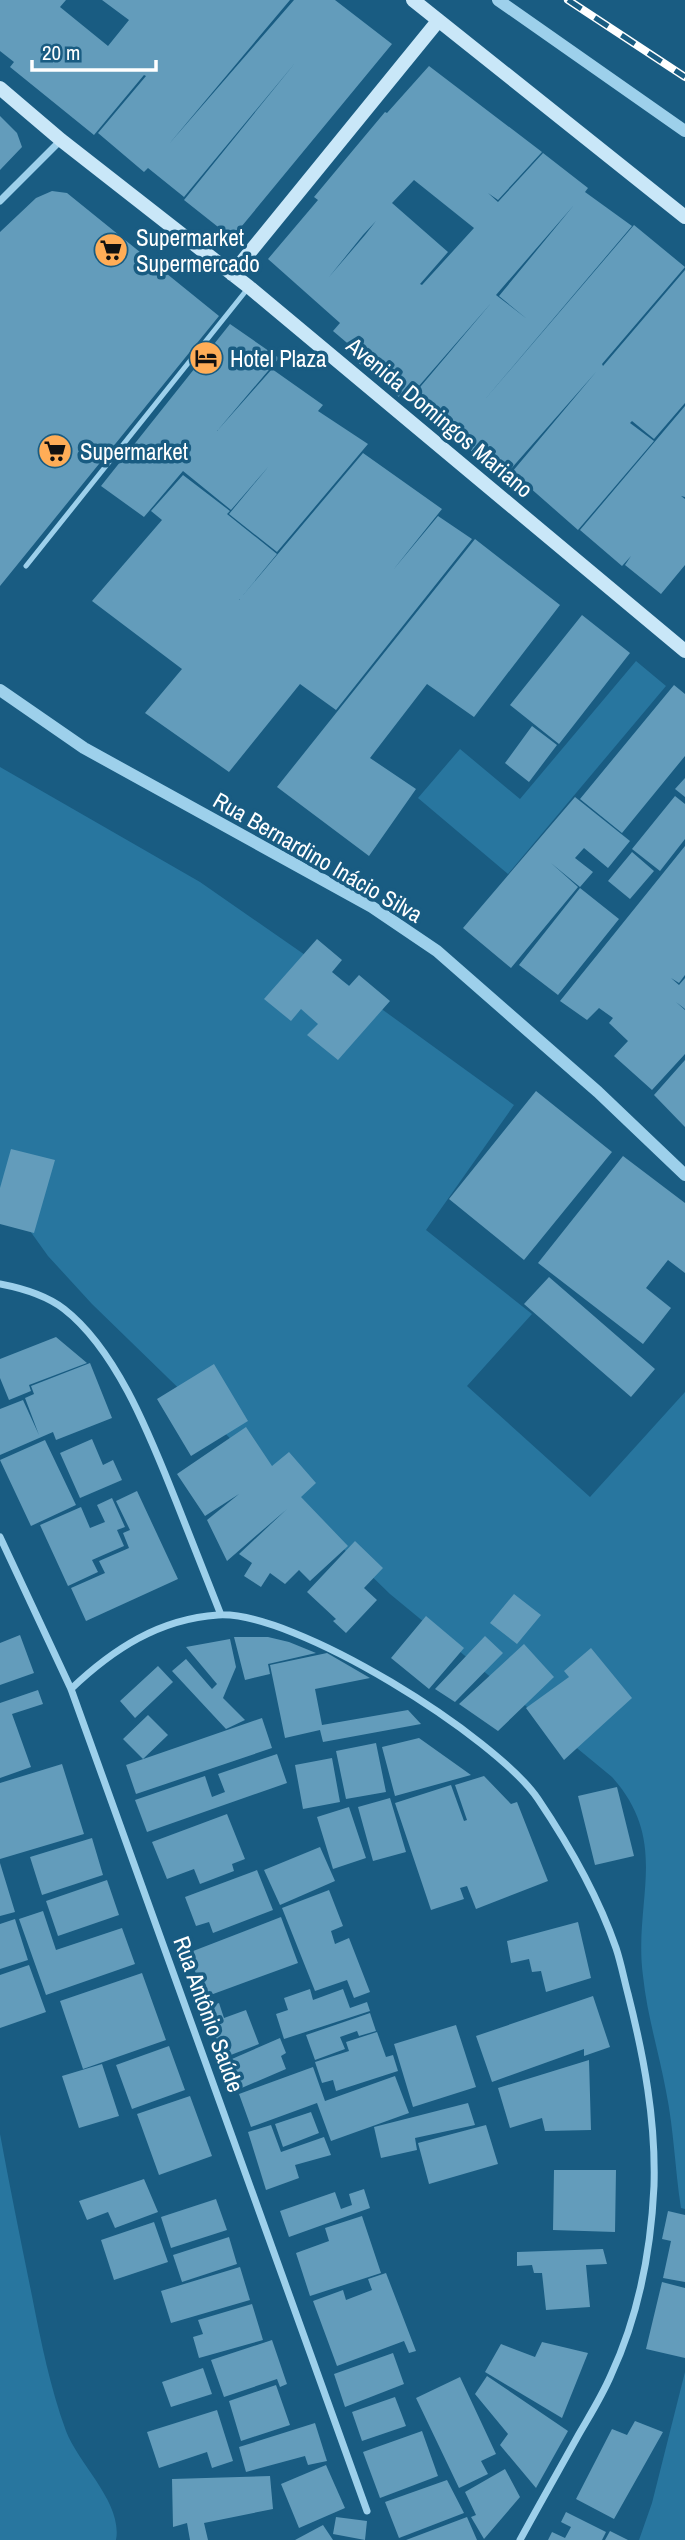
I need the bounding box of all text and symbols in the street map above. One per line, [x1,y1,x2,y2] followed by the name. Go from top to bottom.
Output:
[32,28,156,72] scale bar
[42,38,80,67] text: 20 m
[136,222,260,279] place label: Supermarket Supermercado
[92,231,130,269] supermarket icon: Supermarket Supermercado
[339,329,540,504] street label: Avenida Domingos Mariano
[187,339,225,377] hotel icon: Hotel Plaza
[230,343,327,374] place label: Hotel Plaza
[36,432,74,470] supermarket icon: Supermarket
[80,436,188,467] place label: Supermarket
[208,784,429,930] street label: Rua Bernardino Inácio Silva
[166,1932,252,2096] street label: Rua Antônio Saúde

